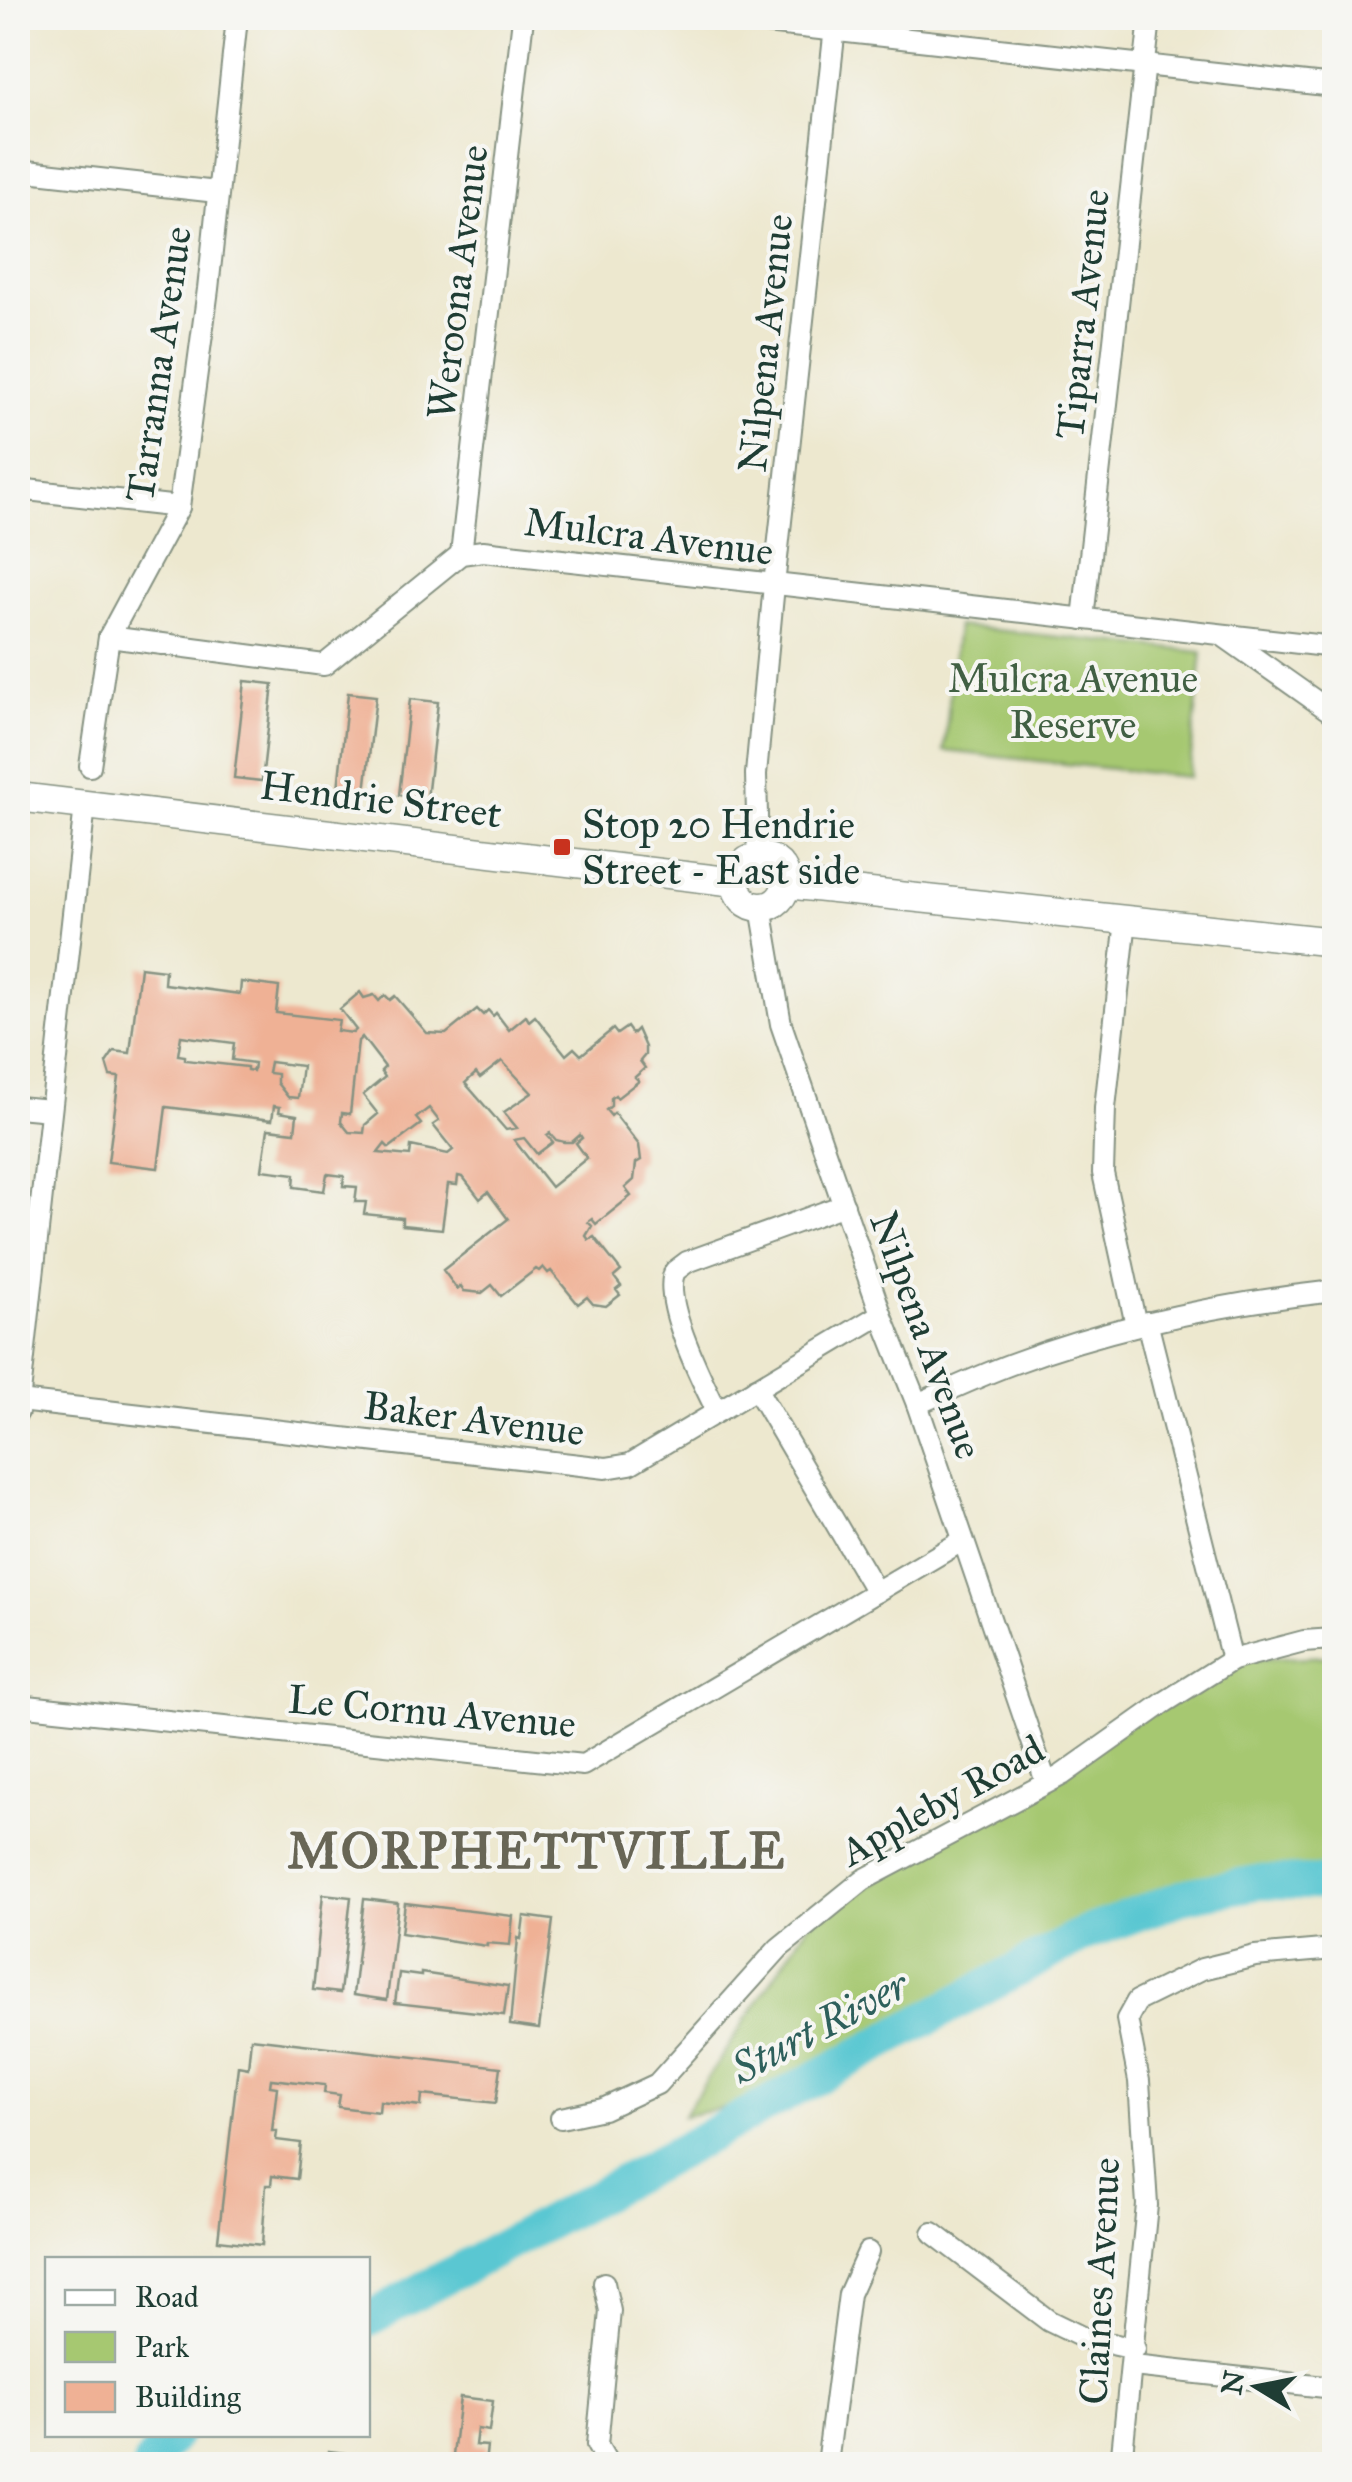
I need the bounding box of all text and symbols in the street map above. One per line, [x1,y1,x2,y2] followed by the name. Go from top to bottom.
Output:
[416,142,499,422] street label: Weroona Avenue
[1045,187,1120,441] street label: Tiparra Avenue
[728,211,803,475] street label: Nilpena Avenue
[115,223,202,505] street label: Tarranna Avenue
[522,497,776,576] street label: Mulcra Avenue
[948,654,1198,749] park label: Mulcra Avenue Reserve
[257,760,505,839] street label: Hendrie Street
[582,800,860,895] place label: Stop 20 Hendrie Street - East side
[551,836,573,858] marker: Stop 20 Hendrie Street - East side
[859,1205,994,1465] street label: Nilpena Avenue
[361,1381,587,1456] street label: Baker Avenue
[286,1675,578,1748] street label: Le Cornu Avenue
[830,1724,1053,1878] street label: Appleby Road
[287,1821,787,1882] district label: MORPHETTVILLE
[721,1957,919,2096] water label: Sturt River
[1069,2156,1130,2406] street label: Claines Avenue
[45,2257,370,2437] legend
[135,2279,199,2315] text: Road
[135,2329,189,2365] text: Park
[1207,2337,1307,2437] north arrow
[1214,2368,1252,2397] text: N
[135,2379,242,2415] text: Building

